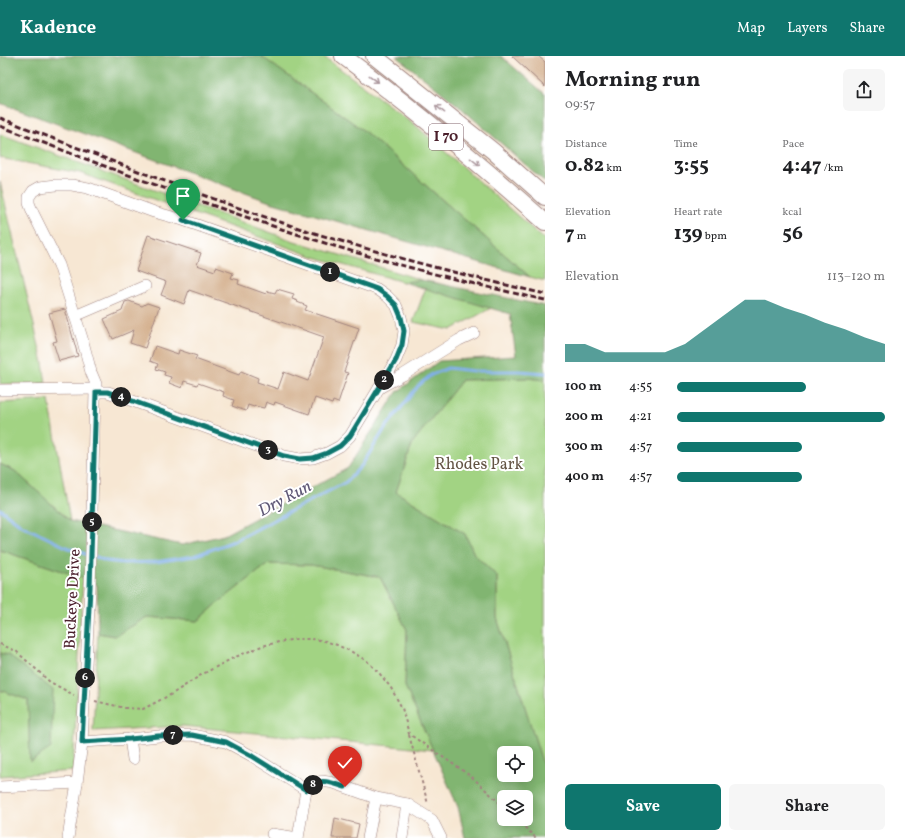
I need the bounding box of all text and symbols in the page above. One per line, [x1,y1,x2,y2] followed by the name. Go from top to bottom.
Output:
[20,15,96,41] text: Kadence
[737,19,765,38] text: Map
[787,19,827,38] text: Layers
[849,19,885,38] text: Share
[565,65,700,96] text: Morning run
[843,69,885,111] button: share
[369,75,380,84] one-way arrow
[565,96,595,114] text: 09:57
[435,104,445,113] one-way arrow
[429,124,463,150] road number: I 70
[565,137,607,152] text: Distance
[674,137,698,152] text: Time
[782,137,804,152] text: Pace
[565,152,604,180] text: 0.82
[674,152,709,180] text: 3:55
[782,152,822,180] text: 4:47
[470,157,481,166] one-way arrow
[604,161,622,176] text: km
[822,161,844,176] text: /km
[166,179,200,220] pin
[172,185,194,207] icon: arrive
[565,205,611,220] text: Elevation
[674,205,722,220] text: Heart rate
[782,205,802,220] text: kcal
[565,220,575,248] text: 7
[674,220,703,248] text: 139
[782,220,803,248] text: 56
[575,229,587,244] text: m
[703,229,727,244] text: bpm
[320,262,340,282] pin: 1
[328,264,332,279] text: 1
[565,268,619,286] text: Elevation
[827,268,885,286] text: 113–120 m
[374,370,394,390] pin: 2
[381,372,387,387] text: 2
[565,378,602,396] text: 100 m
[629,378,652,396] text: 4:55
[111,387,131,407] pin: 4
[118,389,124,404] text: 4
[565,408,603,426] text: 200 m
[629,408,652,426] text: 4:21
[565,438,603,456] text: 300 m
[629,438,652,456] text: 4:57
[258,440,278,460] pin: 3
[265,442,271,457] text: 3
[435,454,523,476] park label: Rhodes Park
[565,468,604,486] text: 400 m
[629,468,652,486] text: 4:57
[254,475,316,523] water label: Dry Run
[82,512,102,532] pin: 5
[89,514,95,529] text: 5
[59,548,87,650] street label: Buckeye Drive
[75,668,95,688] pin: 6
[82,670,88,685] text: 6
[163,725,183,745] pin: 7
[170,727,176,742] text: 7
[328,746,362,787] pin
[497,746,533,826] map controls
[497,746,533,782] button: locate
[334,752,356,774] icon: check
[303,775,323,795] pin: 8
[310,777,316,792] text: 8
[565,784,721,830] button: Save
[729,784,885,830] button: Share
[497,790,533,826] button: layers

